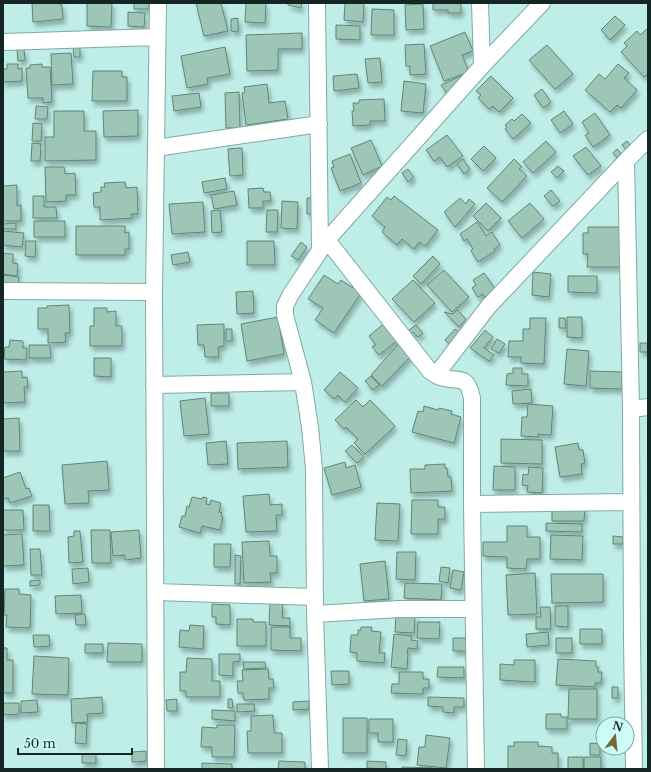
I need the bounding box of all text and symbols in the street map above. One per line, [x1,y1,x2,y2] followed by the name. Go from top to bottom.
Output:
[595,716,635,756] north arrow
[611,718,625,735] text: N
[18,730,132,756] scale bar
[24,736,56,751] text: 50 m

